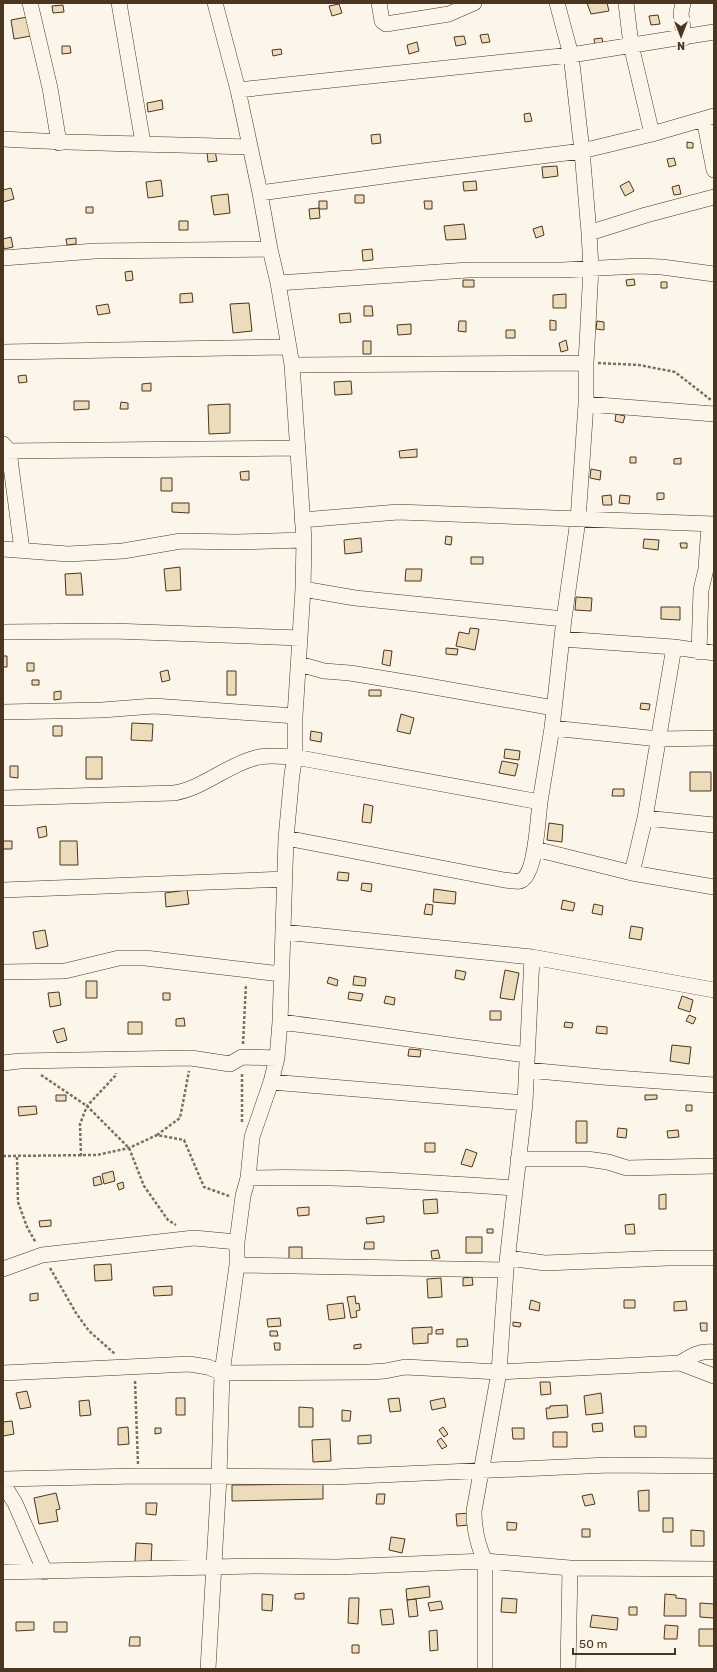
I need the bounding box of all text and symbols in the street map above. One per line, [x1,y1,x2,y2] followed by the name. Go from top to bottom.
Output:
[661,16,701,56] north arrow
[677,39,685,52] text: N
[573,1630,675,1656] scale bar
[579,1637,607,1651] text: 50 m

